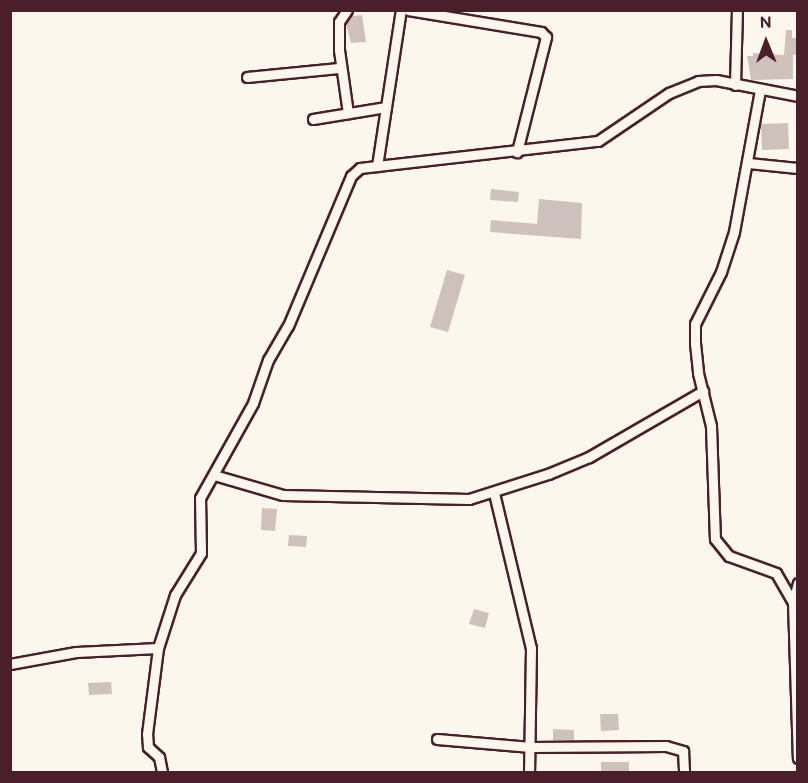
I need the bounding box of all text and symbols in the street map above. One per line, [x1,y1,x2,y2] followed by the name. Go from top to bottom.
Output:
[736,12,796,72] north arrow
[759,14,772,33] text: N

